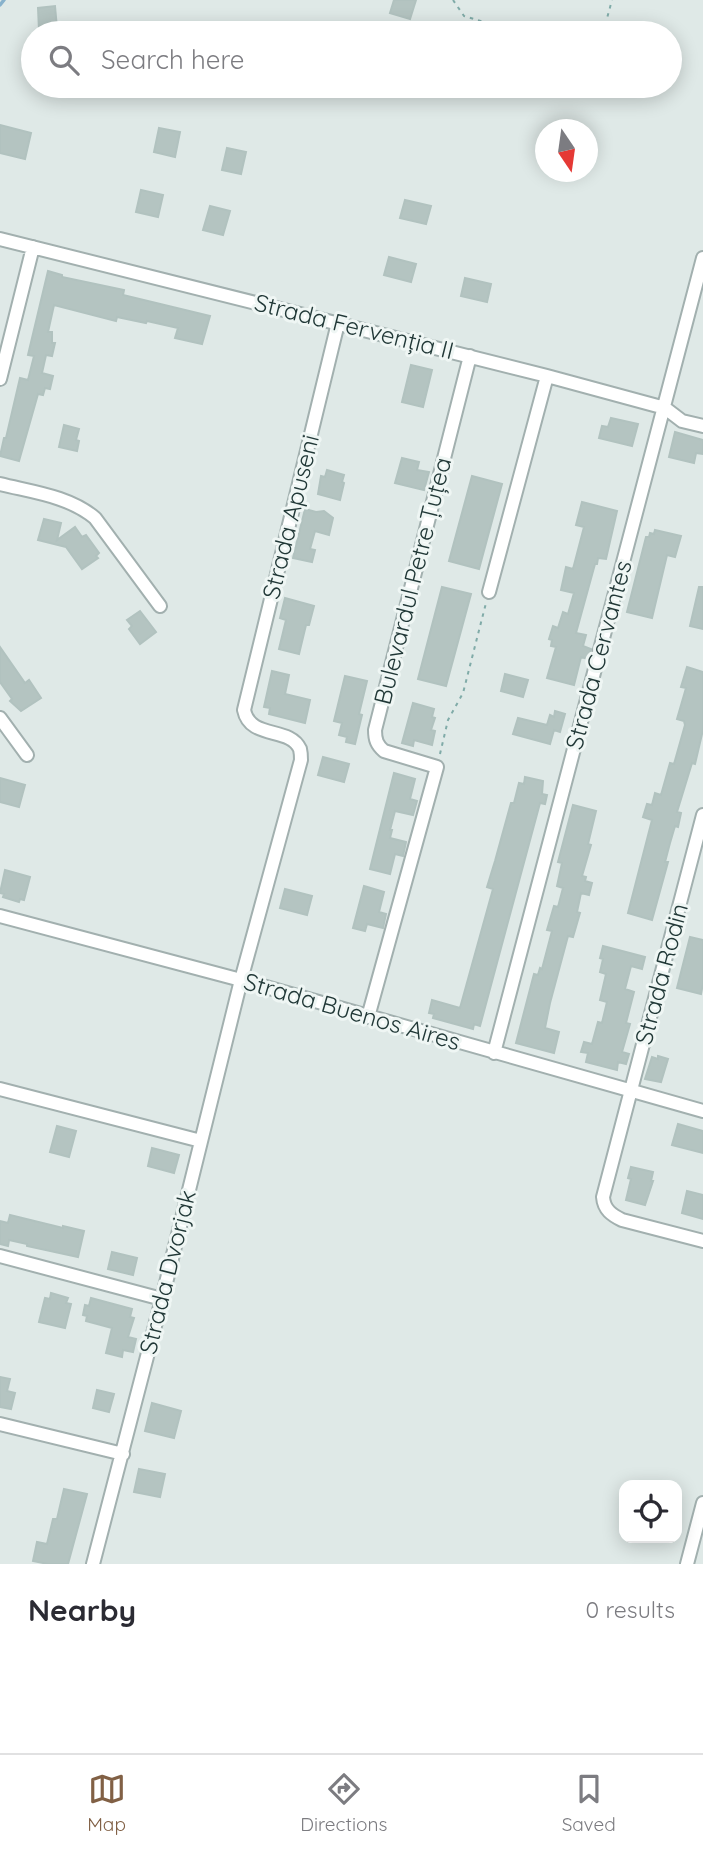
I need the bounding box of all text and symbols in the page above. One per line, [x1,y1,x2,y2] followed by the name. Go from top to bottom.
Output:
[21,21,682,98] search box
[45,41,83,79] icon: search
[101,43,245,76] text: Search here
[535,119,598,182] north arrow
[251,287,457,365] street label: Strada Fervenția II
[255,431,325,602] street label: Strada Apuseni
[367,454,457,707] street label: Bulevardul Petre Țuțea
[558,557,638,752] street label: Strada Cervantes
[628,900,694,1048] street label: Strada Rodin
[240,966,464,1056] street label: Strada Buenos Aires
[132,1187,202,1357] street label: Strada Dvorjak
[619,1480,682,1543] map controls
[619,1480,682,1543] button: locate
[28,1591,136,1629] text: Nearby
[586,1595,675,1624] text: 0 results
[87,1770,126,1836] tab: Map
[300,1770,387,1836] tab: Directions
[562,1770,616,1836] tab: Saved

